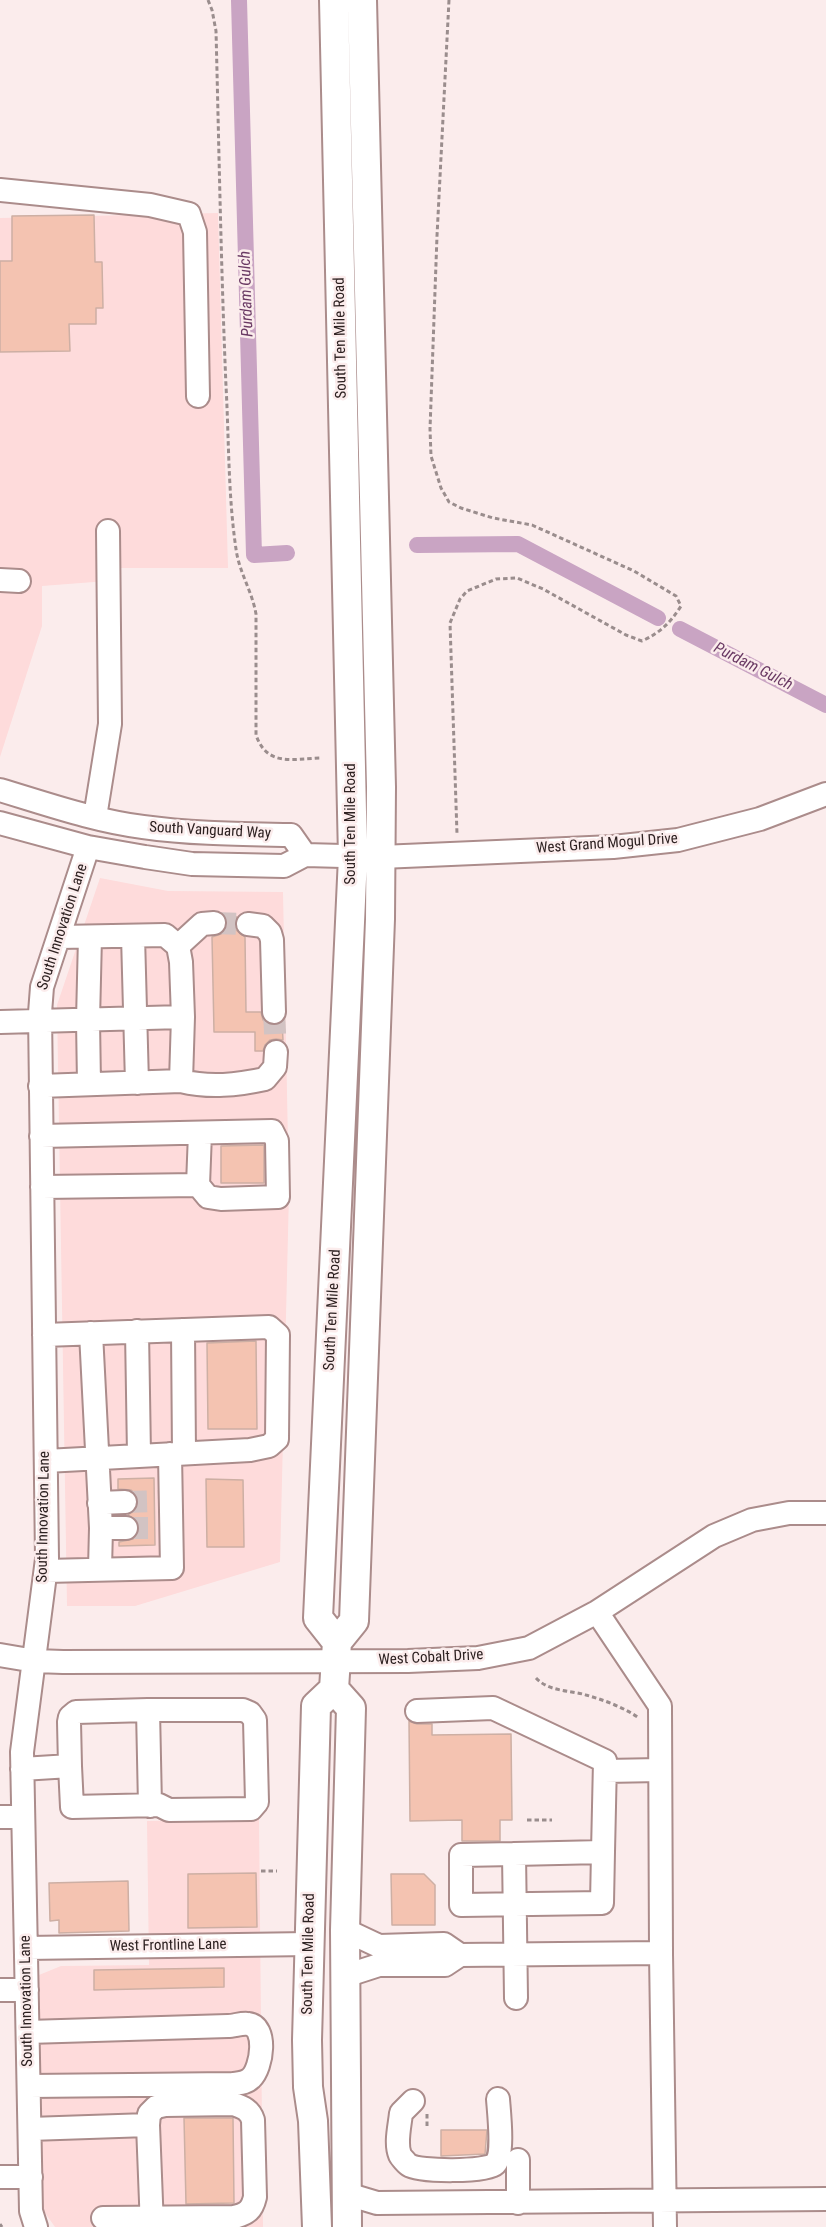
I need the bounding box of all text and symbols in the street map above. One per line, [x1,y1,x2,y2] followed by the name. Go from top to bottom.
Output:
[236,251,258,337] water label: Purdam Gulch
[331,277,351,399] street label: South Ten Mile Road
[710,639,796,695] water label: Purdam Gulch
[342,763,360,885] street label: South Ten Mile Road
[149,819,271,843] street label: South Vanguard Way
[536,830,678,858] street label: West Grand Mogul Drive
[34,862,92,992] street label: South Innovation Lane
[321,1249,345,1371] street label: South Ten Mile Road
[34,1451,54,1583] street label: South Innovation Lane
[378,1646,484,1670] street label: West Cobalt Drive
[299,1893,319,2015] street label: South Ten Mile Road
[17,1935,37,2067] street label: South Innovation Lane
[109,1936,227,1956] street label: West Frontline Lane

